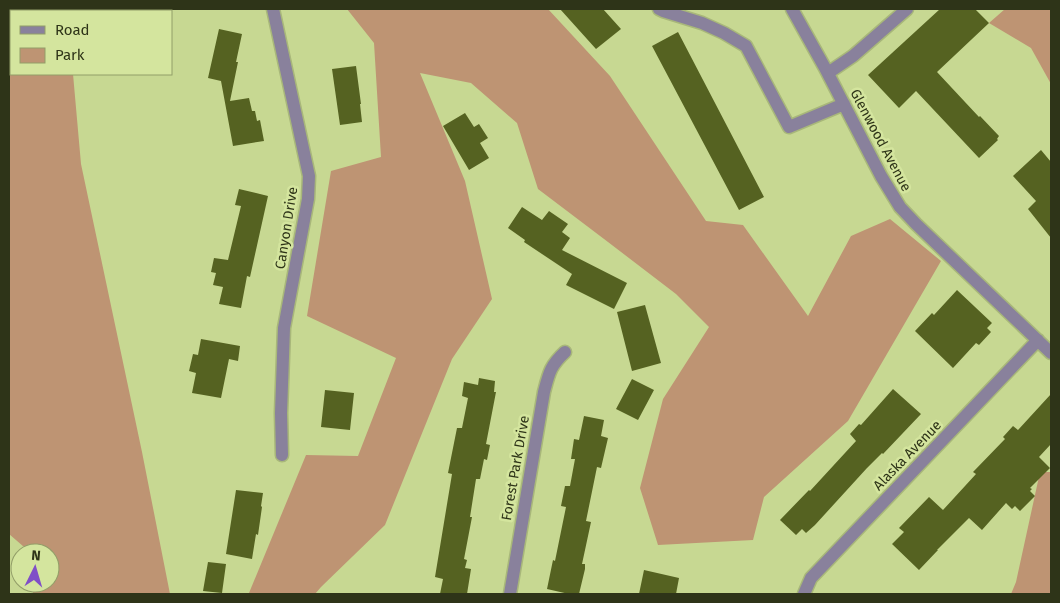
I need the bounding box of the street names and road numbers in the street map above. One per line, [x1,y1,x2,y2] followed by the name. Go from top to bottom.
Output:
[846,86,915,194] street label: Glenwood Avenue
[272,186,301,270] street label: Canyon Drive
[498,414,533,522] street label: Forest Park Drive
[870,417,945,494] street label: Alaska Avenue

